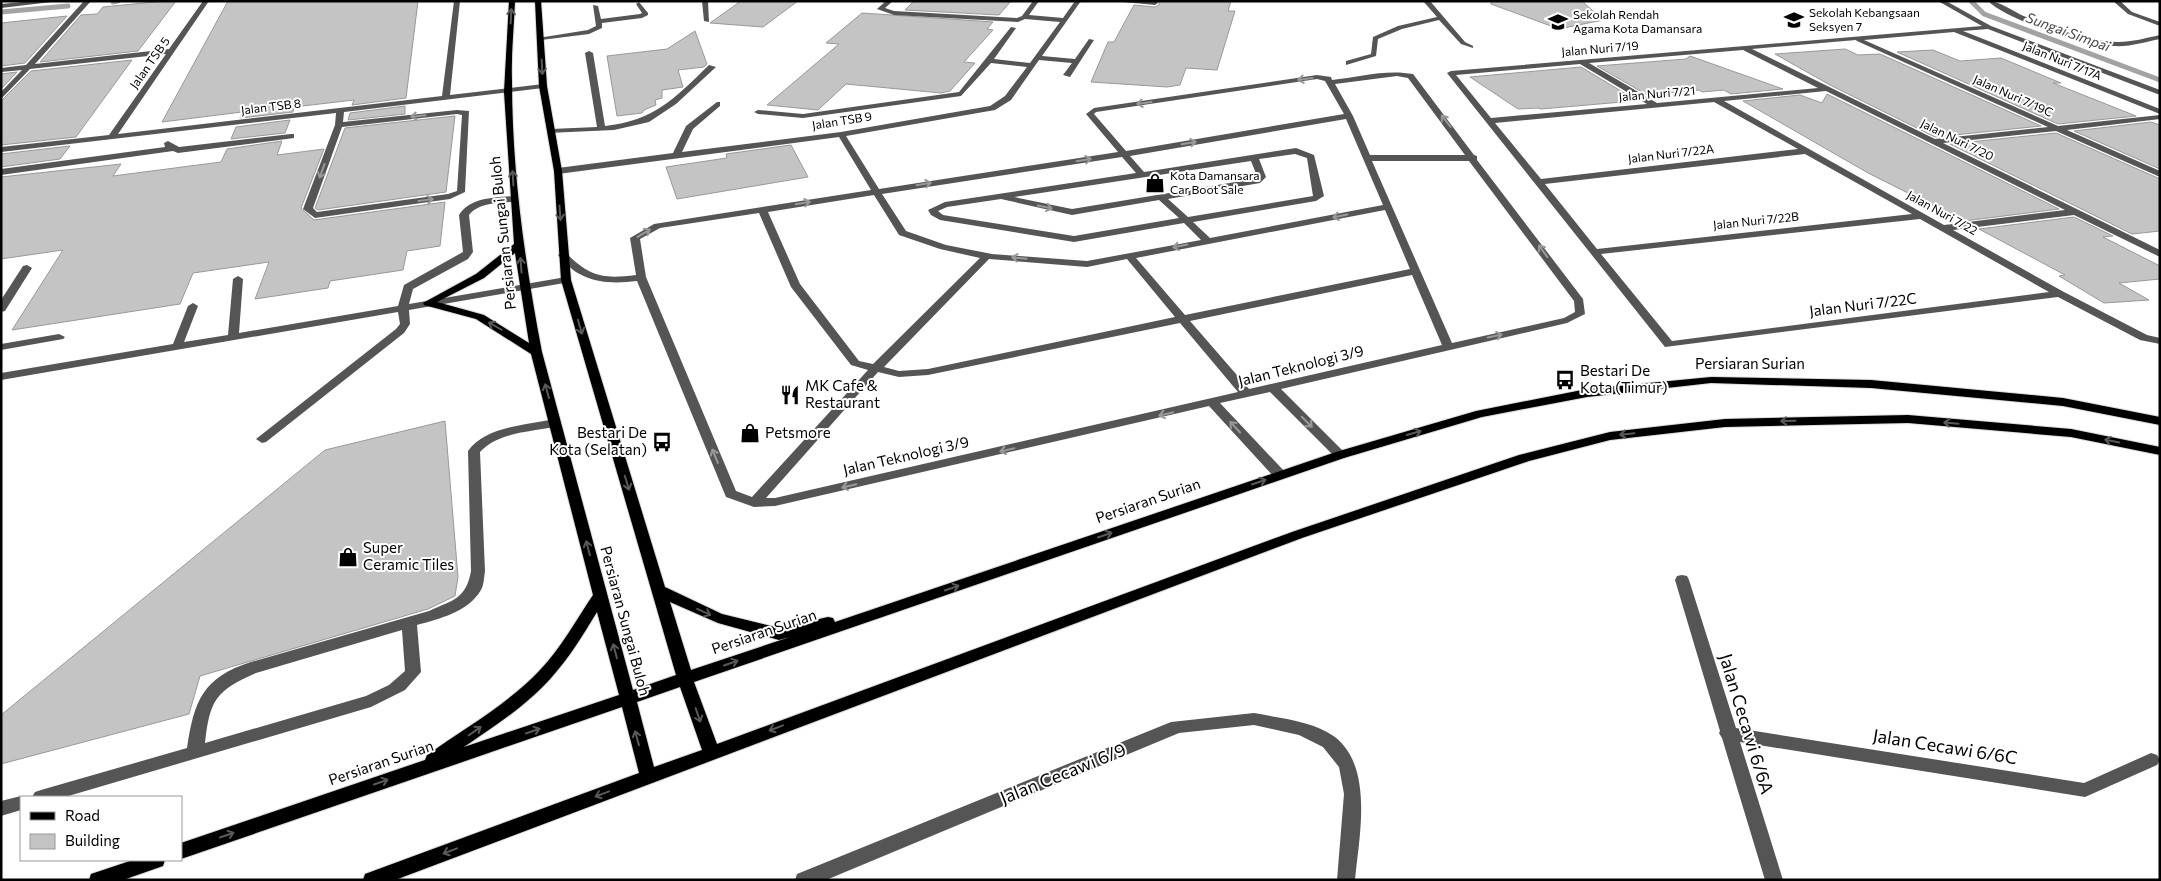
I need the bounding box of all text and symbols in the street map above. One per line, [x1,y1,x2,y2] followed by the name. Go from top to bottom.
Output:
[1809,5,1920,33] place label: Sekolah Kebangsaan Seksyen 7
[1573,7,1702,35] place label: Sekolah Rendah Agama Kota Damansara
[507,8,516,24] one-way arrow
[2024,8,2113,55] water label: Sungai Simpai
[1783,9,1805,31] school or university icon: Sekolah Kebangsaan Seksyen 7
[1547,11,1569,33] school or university icon: Sekolah Rendah Agama Kota Damansara
[126,34,173,92] street label: Jalan TSB 5
[1561,38,1639,59] street label: Jalan Nuri 7/19
[2021,38,2104,83] street label: Jalan Nuri 7/17A
[538,59,547,75] one-way arrow
[1971,71,2055,120] street label: Jalan Nuri 7/19C
[1297,74,1313,84] one-way arrow
[1618,83,1696,104] street label: Jalan Nuri 7/21
[240,95,302,118] street label: Jalan TSB 8
[1136,98,1152,108] one-way arrow
[811,108,873,133] street label: Jalan TSB 9
[410,111,426,121] one-way arrow
[1440,115,1451,128] one-way arrow
[1918,115,1996,164] street label: Jalan Nuri 7/20
[1181,137,1197,147] one-way arrow
[1627,141,1715,166] street label: Jalan Nuri 7/22A
[1076,154,1092,164] one-way arrow
[485,155,519,311] street label: Persiaran Sungai Buloh
[317,162,326,178] one-way arrow
[1170,168,1260,196] place label: Kota Damansara Car Boot Sale
[509,170,518,186] one-way arrow
[1144,172,1166,194] shop icon: Kota Damansara Car Boot Sale
[915,179,931,189] one-way arrow
[1904,187,1980,238] street label: Jalan Nuri 7/22
[418,194,434,204] one-way arrow
[794,198,810,208] one-way arrow
[1036,203,1052,212] one-way arrow
[556,205,565,221] one-way arrow
[1712,209,1800,232] street label: Jalan Nuri 7/22B
[1332,212,1348,221] one-way arrow
[636,228,650,238] one-way arrow
[1172,242,1188,252] one-way arrow
[1538,245,1548,259] one-way arrow
[1012,253,1028,263] one-way arrow
[517,258,526,274] one-way arrow
[1808,288,1918,320] street label: Jalan Nuri 7/22C
[575,318,585,334] one-way arrow
[488,321,503,330] one-way arrow
[1487,331,1503,340] one-way arrow
[1236,341,1365,389] street label: Jalan Teknologi 3/9
[1695,354,1805,372] street label: Persiaran Surian
[1580,361,1668,396] place label: Bestari De Kota (Timur)
[1554,369,1576,391] bus stop icon: Bestari De Kota (Timur)
[805,376,880,411] place label: MK Cafe & Restaurant
[542,384,551,400] one-way arrow
[779,384,801,406] restaurant icon: MK Cafe & Restaurant
[1158,410,1174,419] one-way arrow
[1301,416,1313,428] one-way arrow
[1781,417,1797,426] one-way arrow
[1943,418,1959,428] one-way arrow
[1229,420,1241,433] one-way arrow
[739,422,761,444] shop icon: Petsmore
[549,423,647,458] place label: Bestari De Kota (Selatan)
[765,423,831,441] place label: Petsmore
[1406,427,1422,437] one-way arrow
[1619,429,1635,439] one-way arrow
[651,431,673,453] bus stop icon: Bestari De Kota (Selatan)
[841,432,970,478] street label: Jalan Teknologi 3/9
[2104,436,2120,446] one-way arrow
[999,446,1015,455] one-way arrow
[710,448,719,463] one-way arrow
[1093,474,1203,526] street label: Persiaran Surian
[622,475,632,491] one-way arrow
[1251,477,1267,487] one-way arrow
[841,482,857,491] one-way arrow
[1097,530,1113,539] one-way arrow
[363,538,454,573] place label: Super Ceramic Tiles
[583,541,592,557] one-way arrow
[597,544,655,698] street label: Persiaran Sungai Buloh
[337,546,359,568] shop icon: Super Ceramic Tiles
[943,582,959,592] one-way arrow
[709,605,819,657] street label: Persiaran Surian
[696,608,711,617] one-way arrow
[610,644,619,660] one-way arrow
[1715,651,1779,797] street label: Jalan Cecawi 6/6A
[723,658,739,667] one-way arrow
[694,707,703,723] one-way arrow
[769,724,785,733] one-way arrow
[1871,724,2019,768] street label: Jalan Cecawi 6/6C
[525,725,541,735] one-way arrow
[468,726,482,736] one-way arrow
[632,730,642,746] one-way arrow
[326,736,436,788] street label: Persiaran Surian
[996,738,1129,808] street label: Jalan Cecawi 6/9
[373,777,389,787] one-way arrow
[595,789,610,799] one-way arrow
[20,796,182,861] legend
[65,806,100,824] text: Road
[219,830,235,839] one-way arrow
[65,831,120,849] text: Building
[443,847,458,856] one-way arrow

